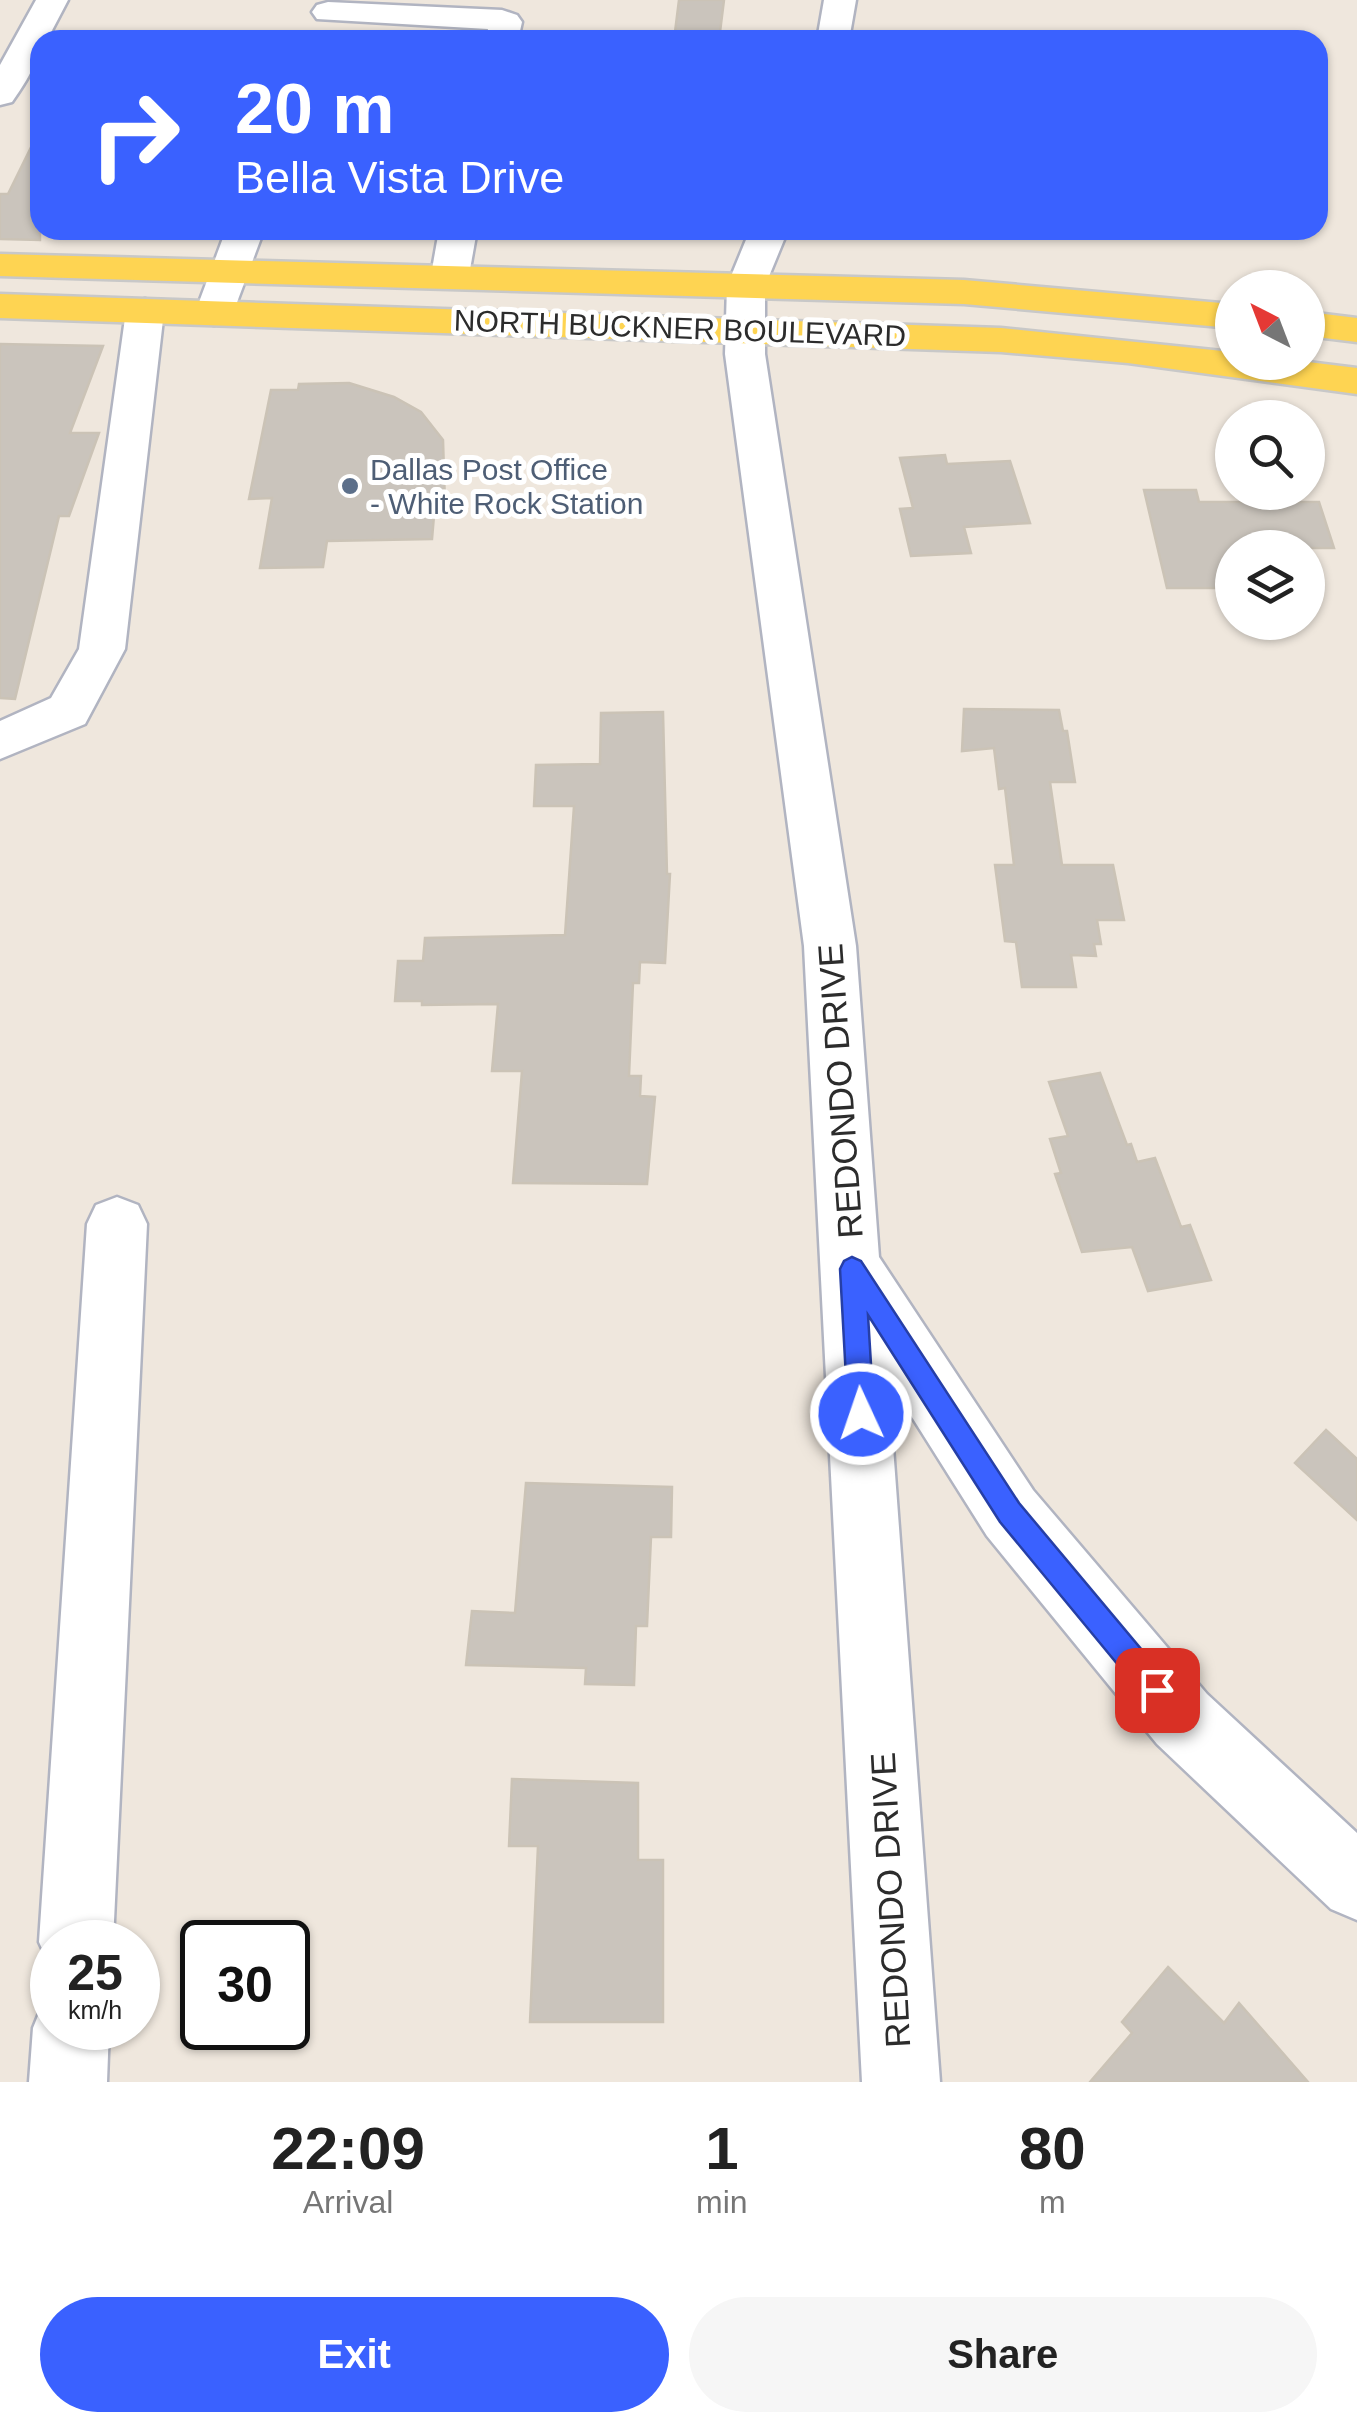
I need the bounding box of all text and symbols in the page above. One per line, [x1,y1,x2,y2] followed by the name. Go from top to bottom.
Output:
[70,70,200,200] icon: right
[235,70,395,148] text: 20 m
[235,152,564,203] text: Bella Vista Drive
[1215,270,1325,380] north arrow
[1215,270,1325,640] map controls
[453,304,907,352] street label: NORTH BUCKNER BOULEVARD
[1215,400,1325,510] button: search
[370,453,643,520] place label: Dallas Post Office - White Rock Station
[339,475,361,497] marker: Dallas Post Office - White Rock Station
[1215,530,1325,640] button: layers
[810,942,870,1240] street label: REDONDO DRIVE
[809,1362,913,1466] position arrow
[1115,1648,1200,1733] pin
[1130,1663,1185,1718] icon: arrive
[863,1751,917,2049] street label: REDONDO DRIVE
[180,1920,310,2050] speed limit sign: 30
[67,1945,123,2001] text: 25
[68,1996,122,2024] text: km/h
[271,2115,425,2182] text: 22:09
[705,2115,739,2182] text: 1
[1019,2115,1086,2182] text: 80
[303,2184,393,2220] text: Arrival
[696,2184,748,2220] text: min
[1039,2184,1066,2220] text: m
[40,2297,669,2412] button: Exit
[689,2297,1317,2412] button: Share

